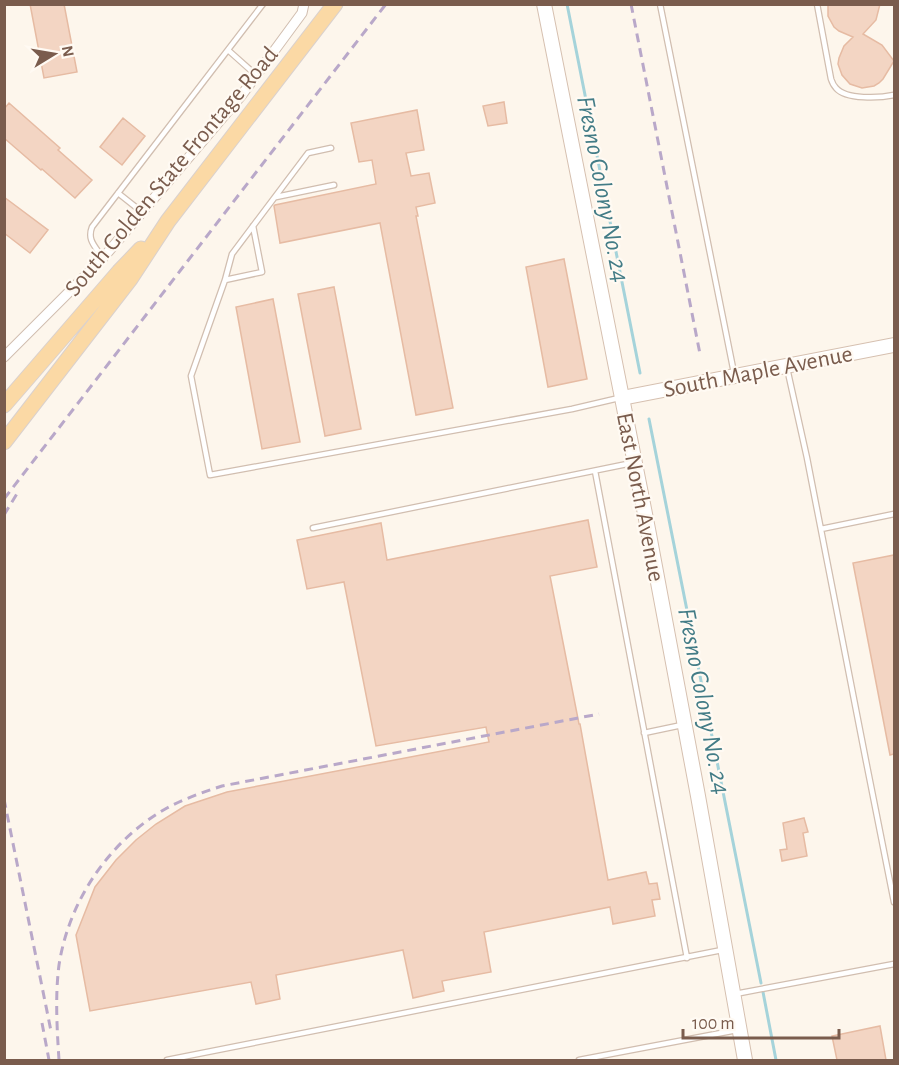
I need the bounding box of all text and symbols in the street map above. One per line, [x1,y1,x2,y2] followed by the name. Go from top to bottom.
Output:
[24,24,84,84] north arrow
[61,42,283,301] street label: South Golden State Frontage Road
[59,44,77,58] text: N
[572,94,634,285] water label: Fresno Colony No. 24
[662,342,855,402] street label: South Maple Avenue
[612,411,668,584] street label: East North Avenue
[673,606,735,797] water label: Fresno Colony No. 24
[683,1002,839,1040] scale bar
[692,1015,735,1033] text: 100 m

